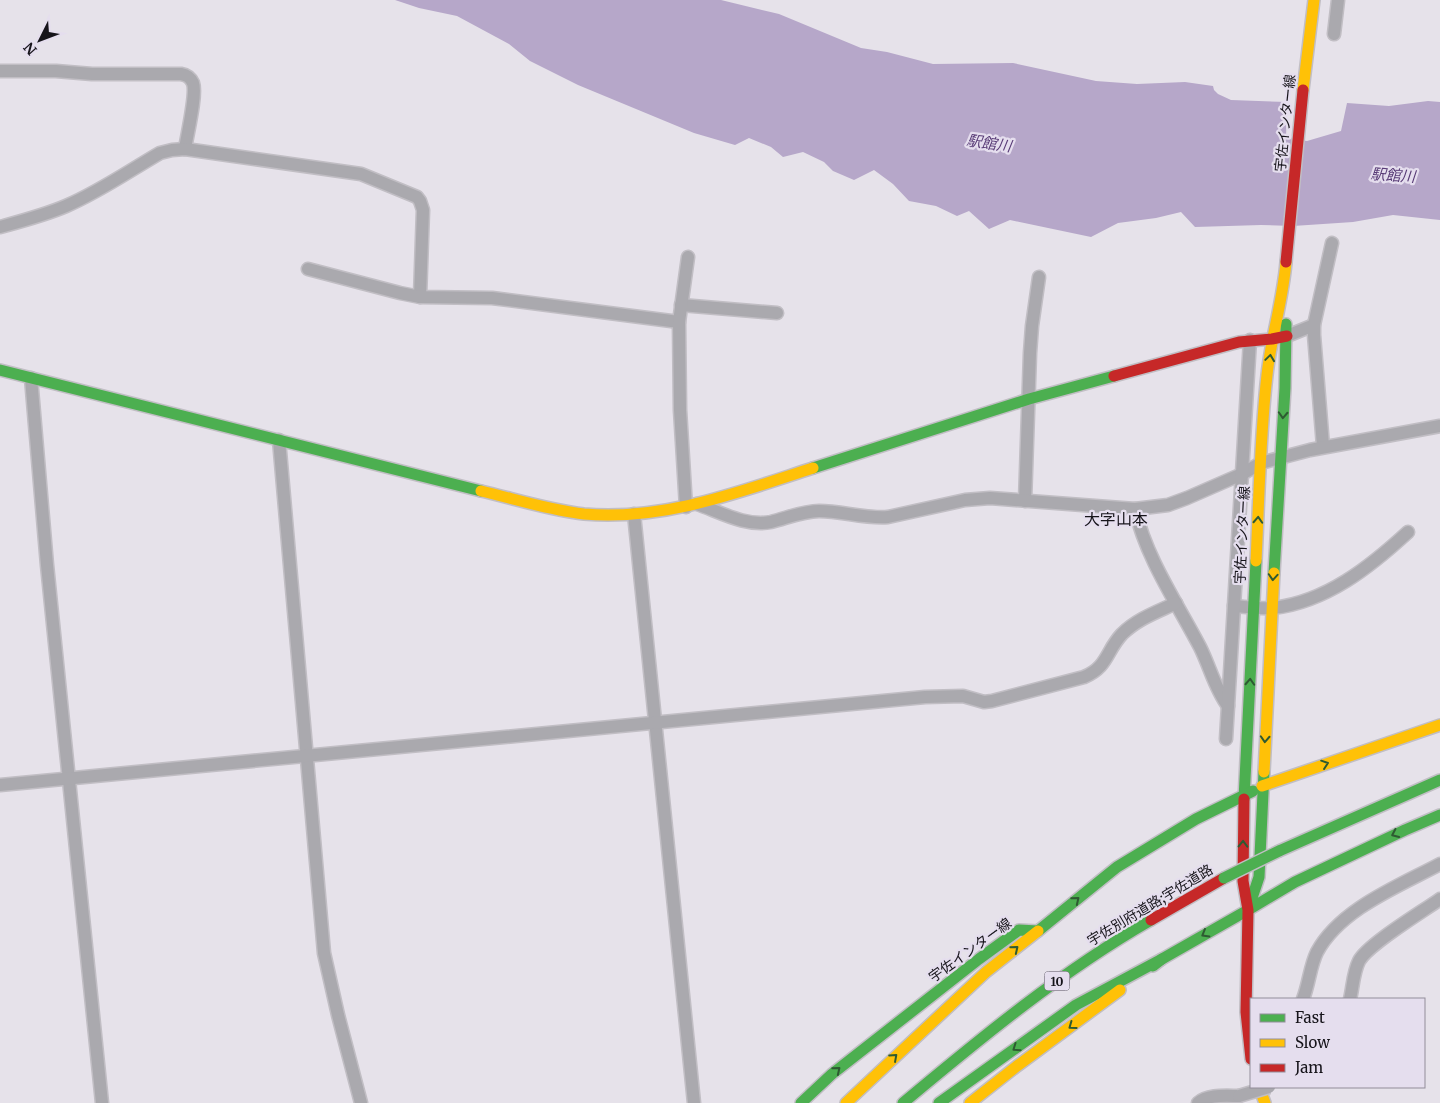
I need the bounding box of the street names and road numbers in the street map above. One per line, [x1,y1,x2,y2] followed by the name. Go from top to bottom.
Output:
[1271,73,1299,173] street label: 宇佐インター線
[1230,486,1254,584] street label: 宇佐インター線
[1084,860,1216,950] street label: 宇佐別府道路;宇佐道路
[925,914,1015,986] street label: 宇佐インター線
[1044,971,1070,990] road number: 10

